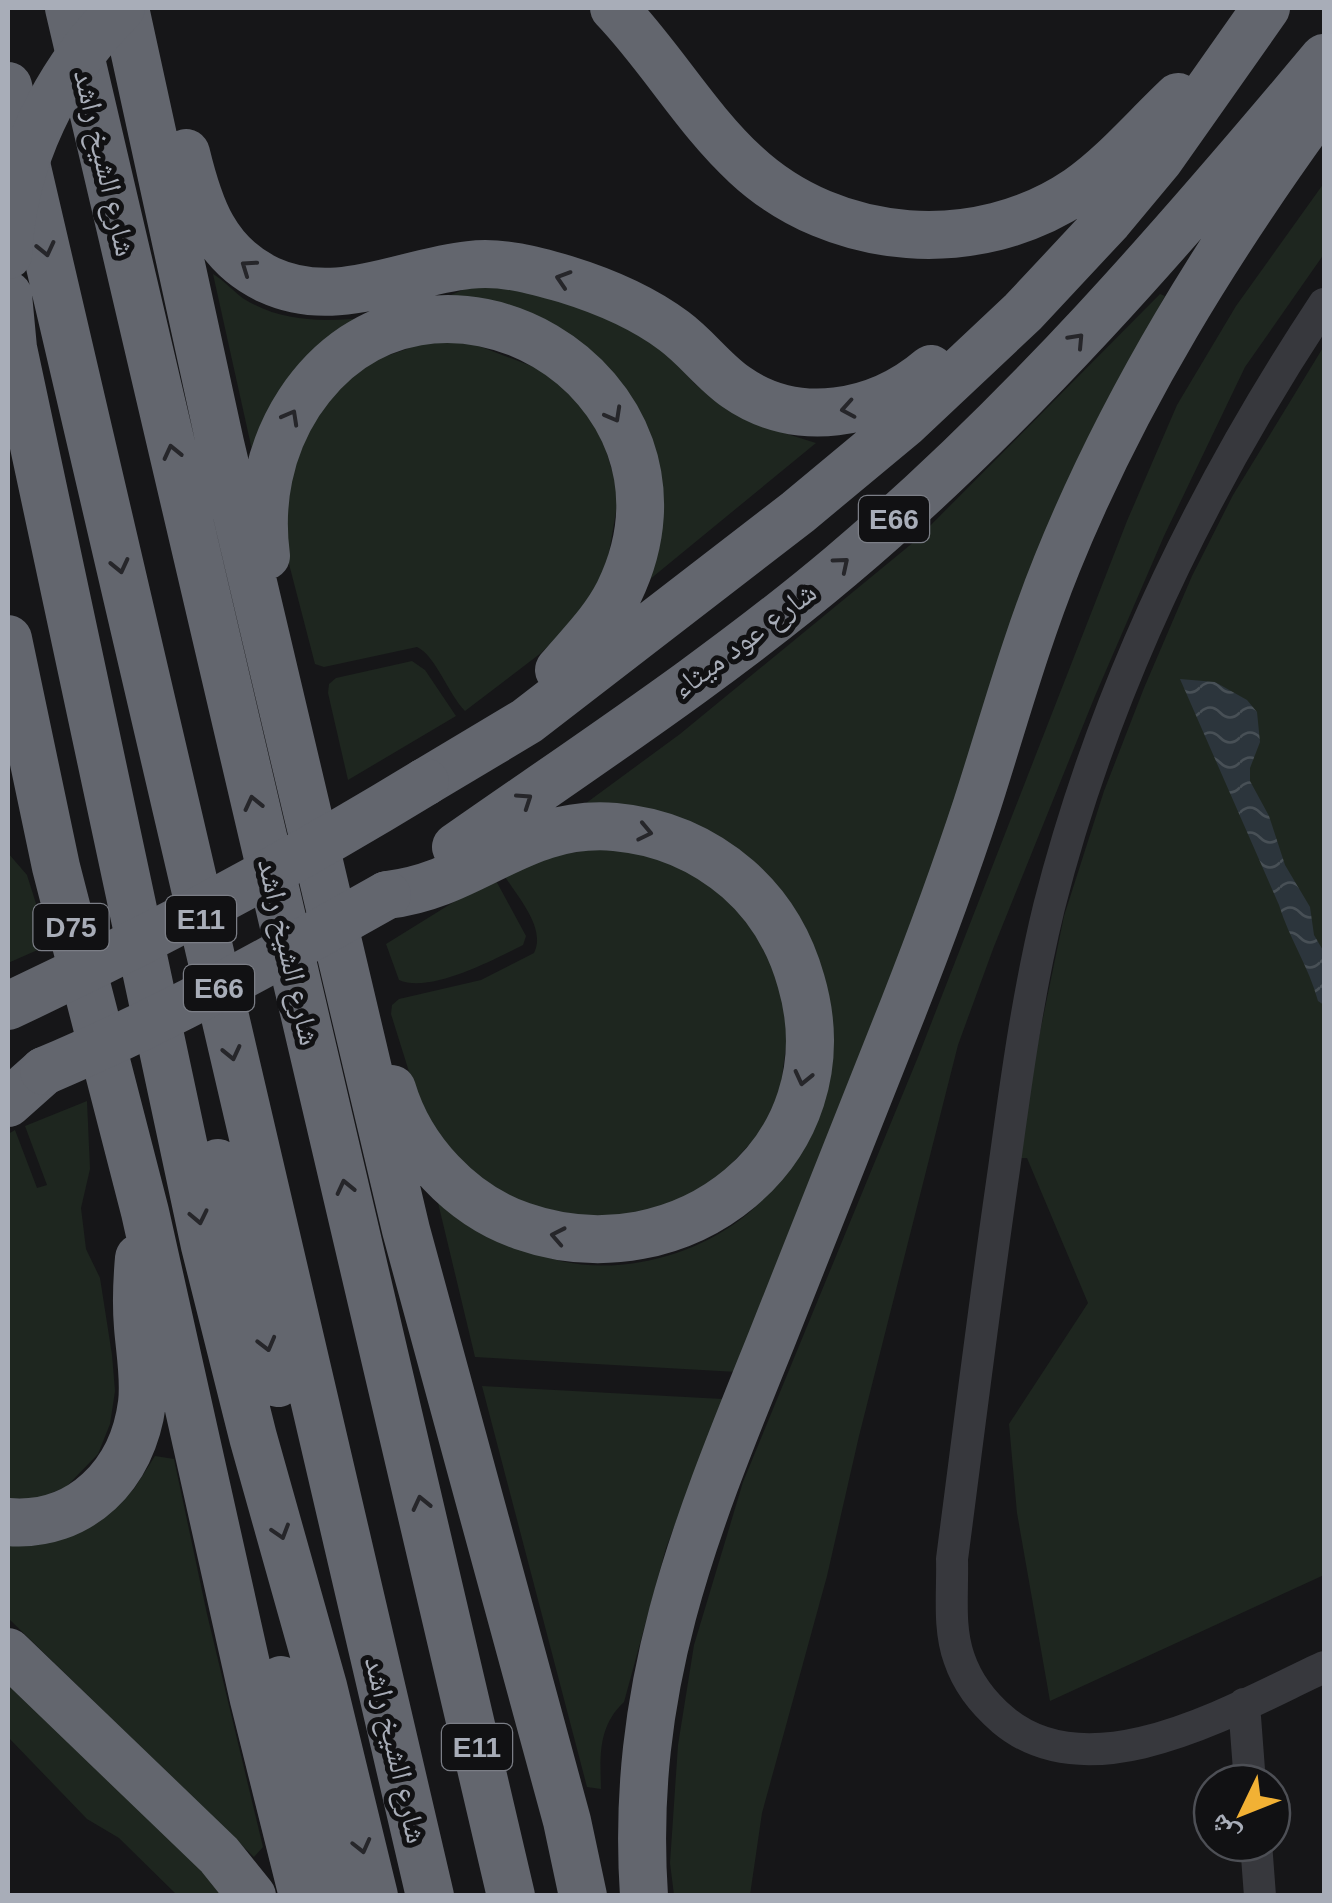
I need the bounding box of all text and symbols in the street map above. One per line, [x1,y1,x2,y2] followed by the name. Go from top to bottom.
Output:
[65,66,143,260] street label: شارع الشيخ راشد
[35,240,56,257] one-way arrow
[241,260,260,279] one-way arrow
[555,270,572,291] one-way arrow
[1065,333,1083,352] one-way arrow
[840,398,856,419] one-way arrow
[602,404,622,422] one-way arrow
[279,410,299,428] one-way arrow
[163,444,184,461] one-way arrow
[859,496,929,542] road number: E66
[108,557,129,574] one-way arrow
[831,558,849,576] one-way arrow
[665,575,824,707] street label: شارع عود ميثاء
[515,793,533,812] one-way arrow
[244,795,265,812] one-way arrow
[637,821,654,842] one-way arrow
[249,855,327,1049] street label: شارع الشيخ راشد
[166,896,236,942] road number: E11
[34,904,108,950] road number: D75
[184,965,254,1011] road number: E66
[220,1044,241,1061] one-way arrow
[794,1069,815,1086] one-way arrow
[336,1179,357,1196] one-way arrow
[188,1208,209,1225] one-way arrow
[550,1227,567,1248] one-way arrow
[255,1335,276,1352] one-way arrow
[412,1495,433,1512] one-way arrow
[269,1523,290,1540] one-way arrow
[356,1653,434,1847] street label: شارع الشيخ راشد
[442,1724,512,1770] road number: E11
[1192,1763,1292,1863] north arrow
[1203,1808,1246,1851] text: ش
[350,1837,371,1854] one-way arrow

